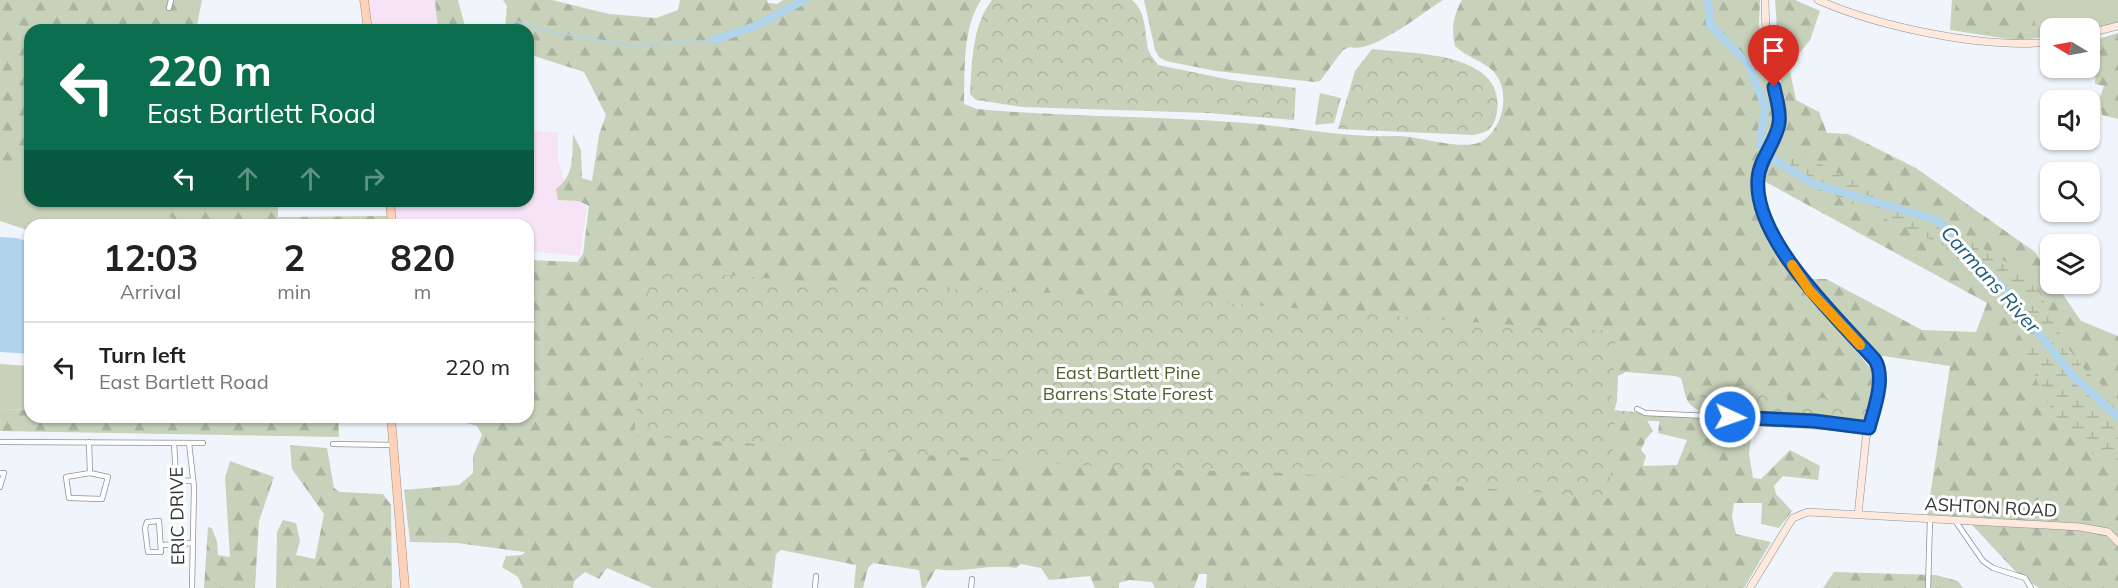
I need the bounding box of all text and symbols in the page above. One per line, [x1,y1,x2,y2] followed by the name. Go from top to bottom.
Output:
[2040,18,2100,78] north arrow
[2040,18,2100,294] map controls
[1748,25,1799,87] pin
[1757,34,1790,67] icon: arrive
[147,44,272,97] text: 220 m
[48,48,126,126] icon: left
[2040,90,2100,150] button: sound
[147,96,376,130] text: East Bartlett Road
[168,162,201,195] icon: left
[231,162,264,195] icon: ahead
[294,162,327,195] icon: ahead
[357,162,390,195] icon: right
[2040,162,2100,222] button: search
[1936,220,2046,339] water label: Carmans River
[2040,234,2100,294] button: layers
[103,235,198,280] text: 12:03
[283,235,305,280] text: 2
[390,235,455,280] text: 820
[120,279,181,304] text: Arrival
[277,279,311,304] text: min
[414,279,431,304] text: m
[99,341,186,369] text: Turn left
[48,351,81,384] icon: left
[445,353,510,381] text: 220 m
[1043,361,1213,405] park label: East Bartlett Pine Barrens State Forest
[99,369,269,394] text: East Bartlett Road
[1698,385,1762,449] position arrow
[165,467,189,565] street label: ERIC DRIVE
[1924,492,2058,522] street label: ASHTON ROAD

